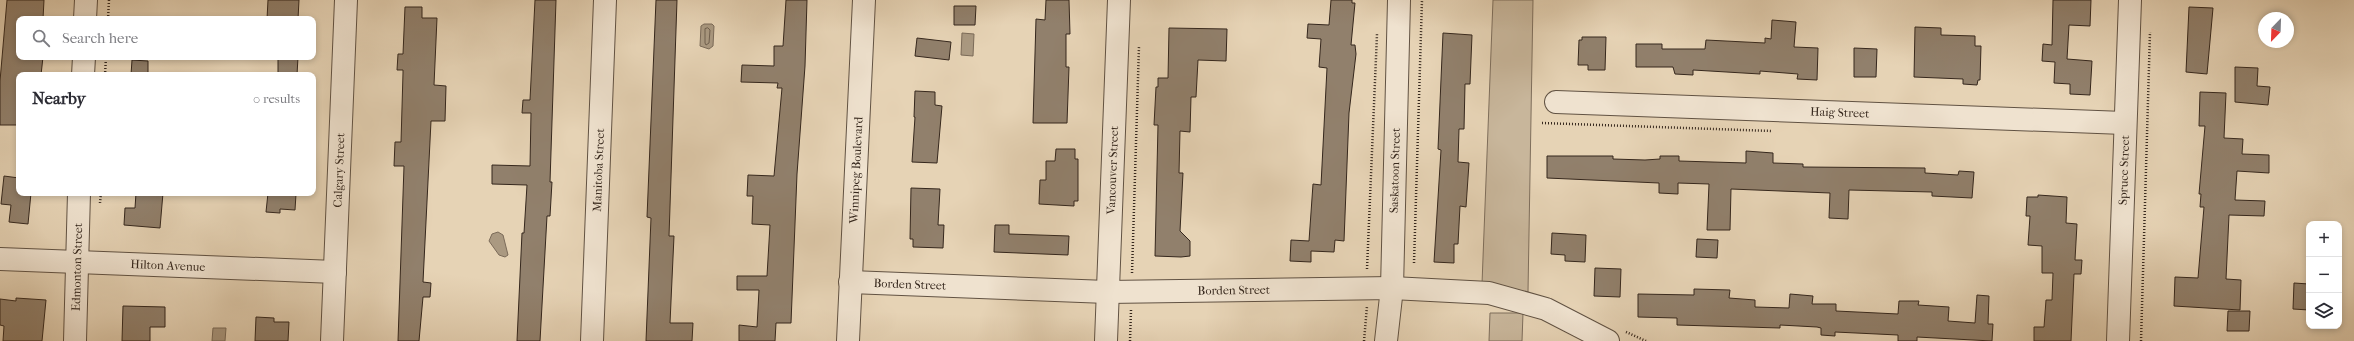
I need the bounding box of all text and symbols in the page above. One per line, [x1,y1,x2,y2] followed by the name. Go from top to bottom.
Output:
[2258,12,2294,48] north arrow
[16,16,316,60] search box
[30,27,52,49] icon: search
[62,29,138,47] text: Search here
[32,88,86,108] text: Nearby
[253,91,300,106] text: 0 results
[1810,104,1870,121] street label: Haig Street
[846,116,866,225] street label: Winnipeg Boulevard
[1104,125,1121,216] street label: Vancouver Street
[590,127,607,212] street label: Manitoba Street
[1387,127,1403,213] street label: Saskatoon Street
[330,132,348,208] street label: Calgary Street
[2116,134,2132,205] street label: Spruce Street
[2306,221,2342,329] map controls
[2306,221,2342,257] button: +
[69,222,85,311] street label: Edmonton Street
[130,257,206,274] street label: Hilton Avenue
[2306,257,2342,293] button: −
[873,276,947,293] street label: Borden Street
[1197,283,1271,298] street label: Borden Street
[2306,293,2342,329] button: layers

